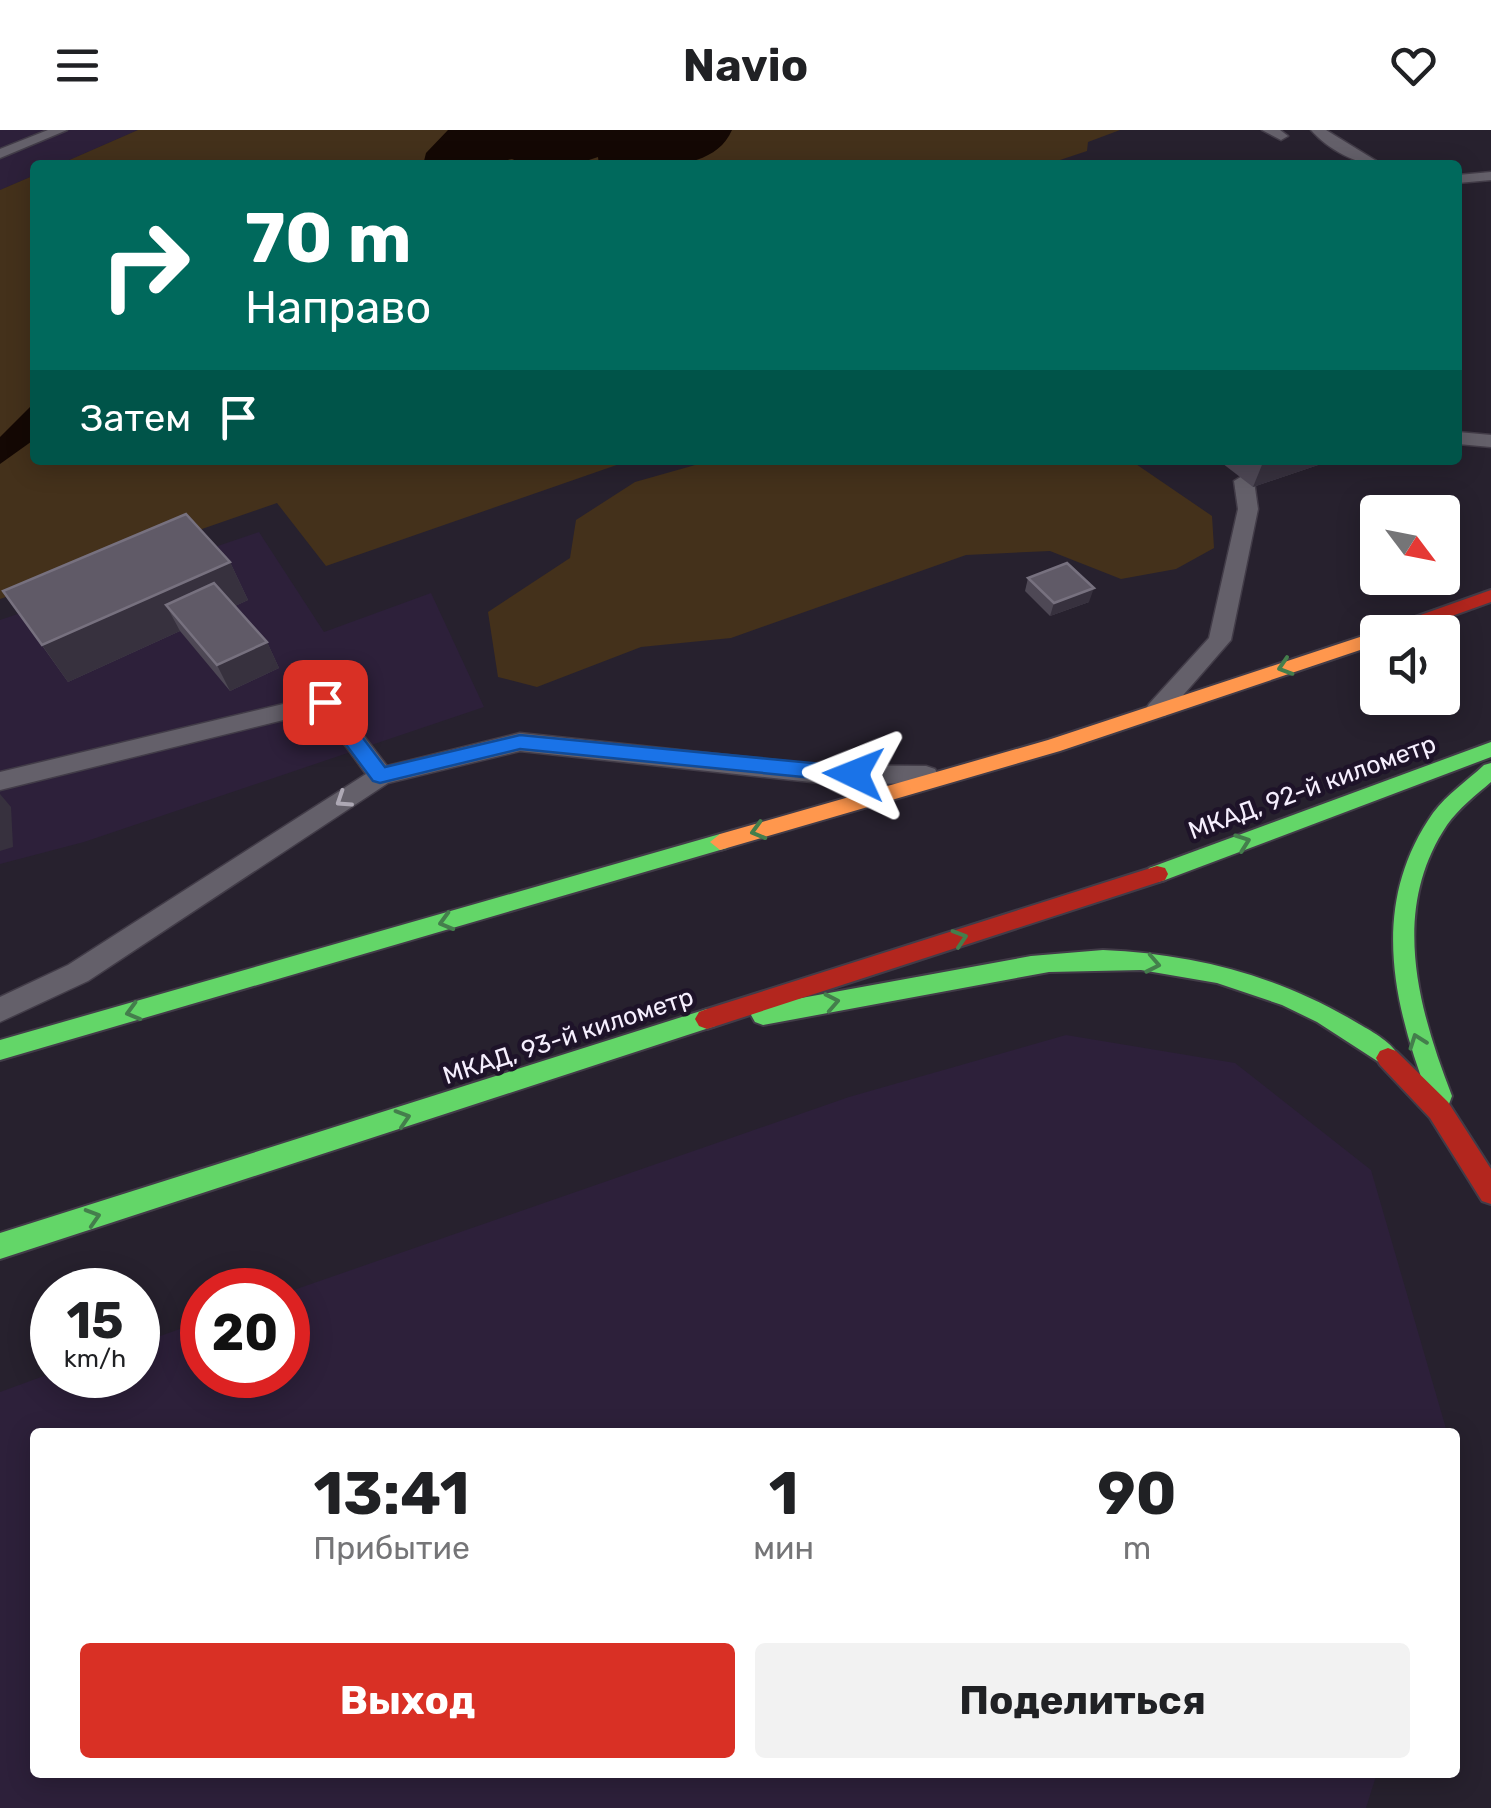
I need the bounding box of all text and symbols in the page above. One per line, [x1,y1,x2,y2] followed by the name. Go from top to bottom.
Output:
[50,38,105,93] icon: menu
[1386,38,1441,93] icon: heart
[683,39,808,92] text: Navio
[245,197,412,280] text: 70 m
[80,200,210,330] icon: right
[245,281,431,334] text: Направо
[211,390,266,445] icon: arrive
[80,395,191,441] text: Затем
[1360,495,1460,595] north arrow
[1360,495,1460,715] map controls
[1360,615,1460,715] button: sound
[1277,656,1294,676] one-way arrow
[283,660,368,745] pin
[298,675,353,730] icon: arrive
[802,722,906,826] position arrow
[1184,729,1440,845] street label: МКАД, 92-й километр
[335,788,353,807] one-way arrow
[750,820,767,841] one-way arrow
[1234,833,1251,854] one-way arrow
[438,910,455,931] one-way arrow
[950,930,967,950] one-way arrow
[1144,952,1161,973] one-way arrow
[439,982,697,1090] street label: МКАД, 93-й километр
[824,992,840,1013] one-way arrow
[125,1001,143,1022] one-way arrow
[1408,1033,1429,1050] one-way arrow
[393,1110,410,1130] one-way arrow
[84,1209,101,1229] one-way arrow
[180,1268,310,1398] speed limit sign: 20
[66,1291,124,1351] text: 15
[64,1344,126,1373] text: km/h
[313,1458,470,1529] text: 13:41
[769,1458,798,1529] text: 1
[1097,1458,1177,1529] text: 90
[313,1529,470,1567] text: Прибытие
[753,1529,814,1567] text: мин
[1123,1529,1151,1567] text: m
[80,1643,735,1758] button: Выход
[755,1643,1410,1758] button: Поделиться

